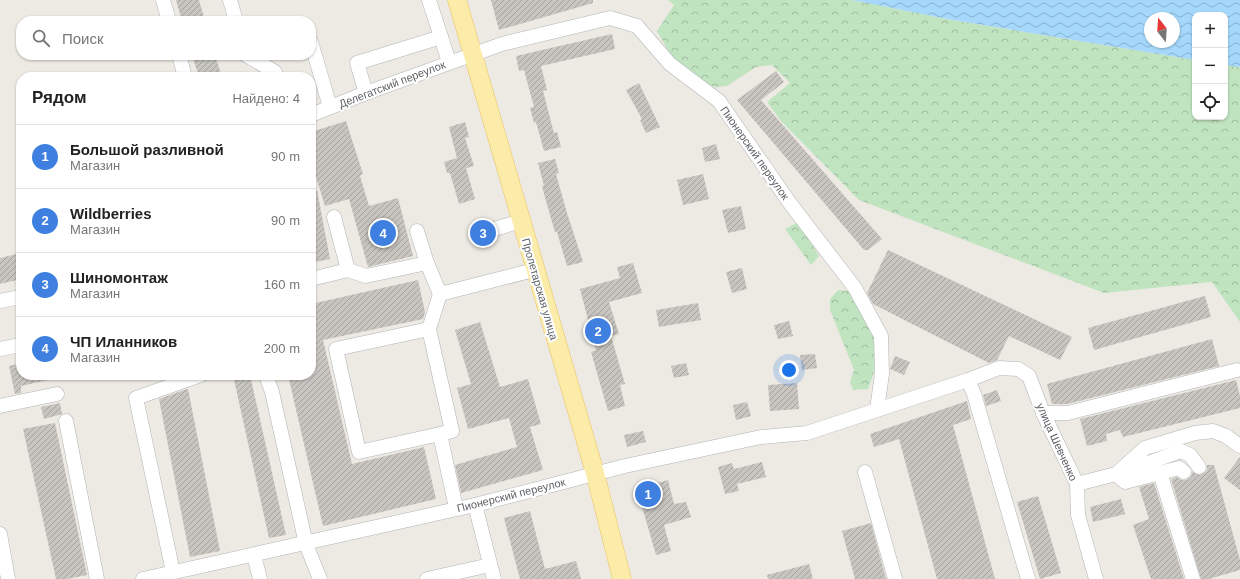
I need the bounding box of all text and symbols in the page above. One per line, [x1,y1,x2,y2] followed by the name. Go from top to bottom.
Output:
[1144,12,1180,48] north arrow
[1192,12,1228,120] map controls
[1192,12,1228,48] button: +
[16,16,316,60] search box
[30,27,52,49] icon: search
[62,30,104,47] text: Поиск
[1192,48,1228,84] button: −
[337,58,447,110] street label: Делегатский переулок
[1192,84,1228,120] button: locate
[32,88,87,107] text: Рядом
[232,91,300,106] text: Найдено: 4
[718,104,792,202] street label: Пионерский переулок
[70,141,224,158] text: Большой разливной
[41,149,49,164] text: 1
[271,149,300,164] text: 90 m
[70,158,120,173] text: Магазин
[70,205,152,222] text: Wildberries
[41,213,49,228] text: 2
[271,213,300,228] text: 90 m
[370,218,396,248] pin: 4
[470,218,496,248] pin: 3
[70,222,120,237] text: Магазин
[520,237,561,342] street label: Пролетарская улица
[70,269,168,286] text: Шиномонтаж
[41,277,49,292] text: 3
[264,277,300,292] text: 160 m
[70,286,120,301] text: Магазин
[585,316,611,346] pin: 2
[70,333,177,350] text: ЧП Иланников
[41,341,49,356] text: 4
[264,341,300,356] text: 200 m
[70,350,120,365] text: Магазин
[779,360,799,380] your location
[1034,401,1080,483] street label: улица Шевченко
[456,476,567,514] street label: Пионерский переулок
[635,479,661,509] pin: 1

